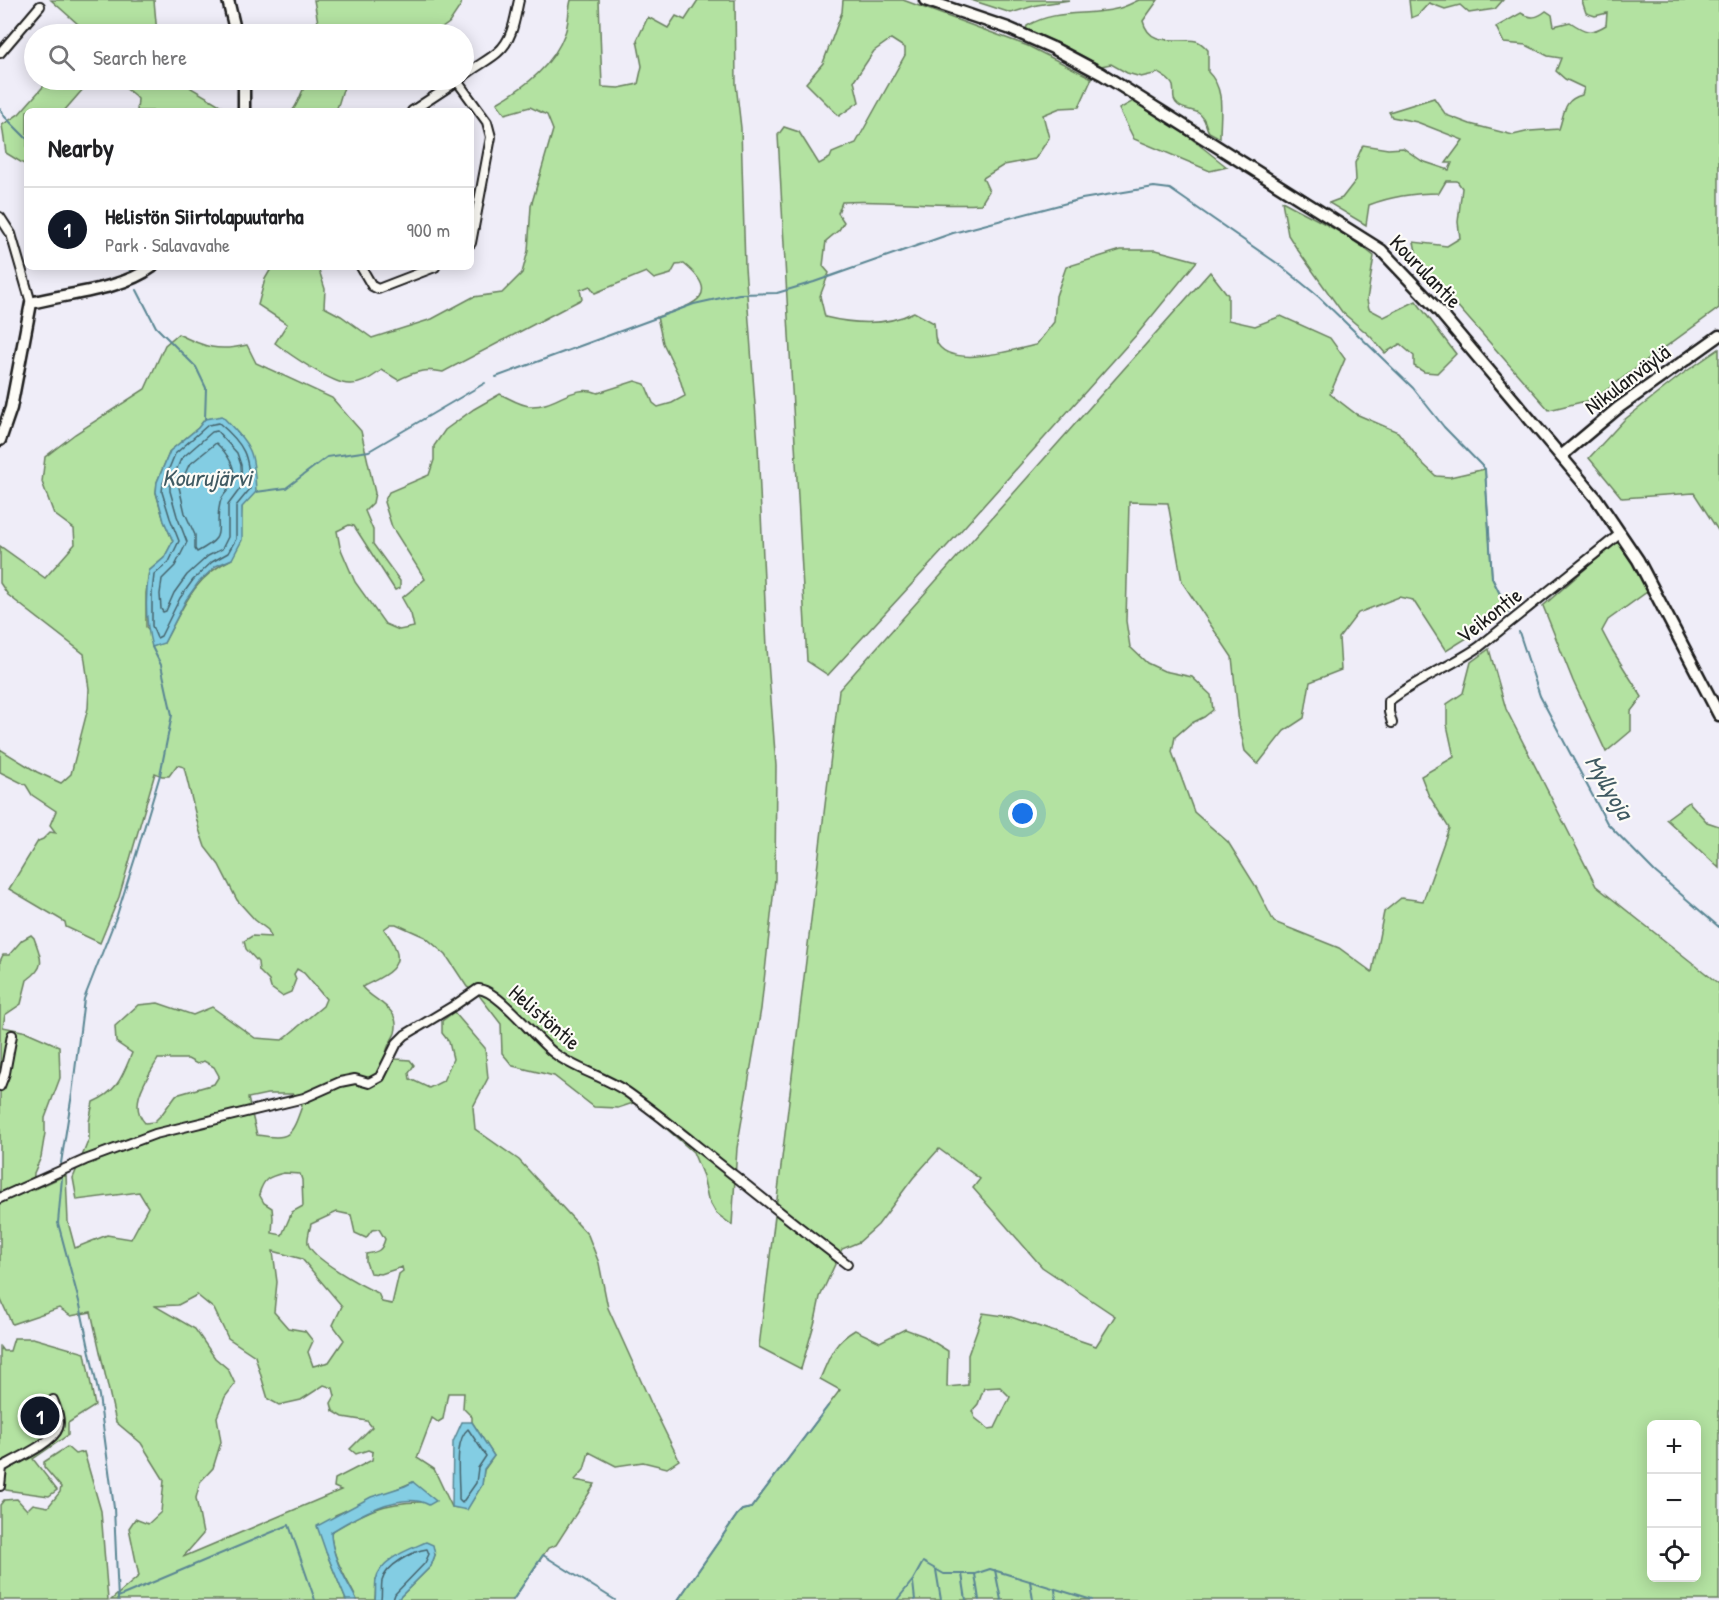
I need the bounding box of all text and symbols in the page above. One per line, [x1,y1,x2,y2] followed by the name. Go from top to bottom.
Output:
[24,24,474,90] search box
[45,41,78,74] icon: search
[93,42,187,72] text: Search here
[48,130,114,165] text: Nearby
[105,201,304,231] text: Helistön Siirtolapuutarha
[64,216,71,243] text: 1
[407,216,450,243] text: 900 m
[1383,227,1469,315] street label: Kourulantie
[105,231,230,258] text: Park · Salavavahe
[1578,337,1676,421] street label: Nikulanväylä
[162,461,255,493] water label: Kourujärvi
[1450,580,1528,650] street label: Veikontie
[1577,748,1643,827] water label: Myllyoja
[1008,799,1037,828] your location
[503,977,587,1057] street label: Helistöntie
[20,1394,60,1438] pin: 1
[1647,1420,1701,1582] map controls
[1647,1420,1701,1474] button: +
[1647,1474,1701,1528] button: −
[1647,1528,1701,1582] button: locate

